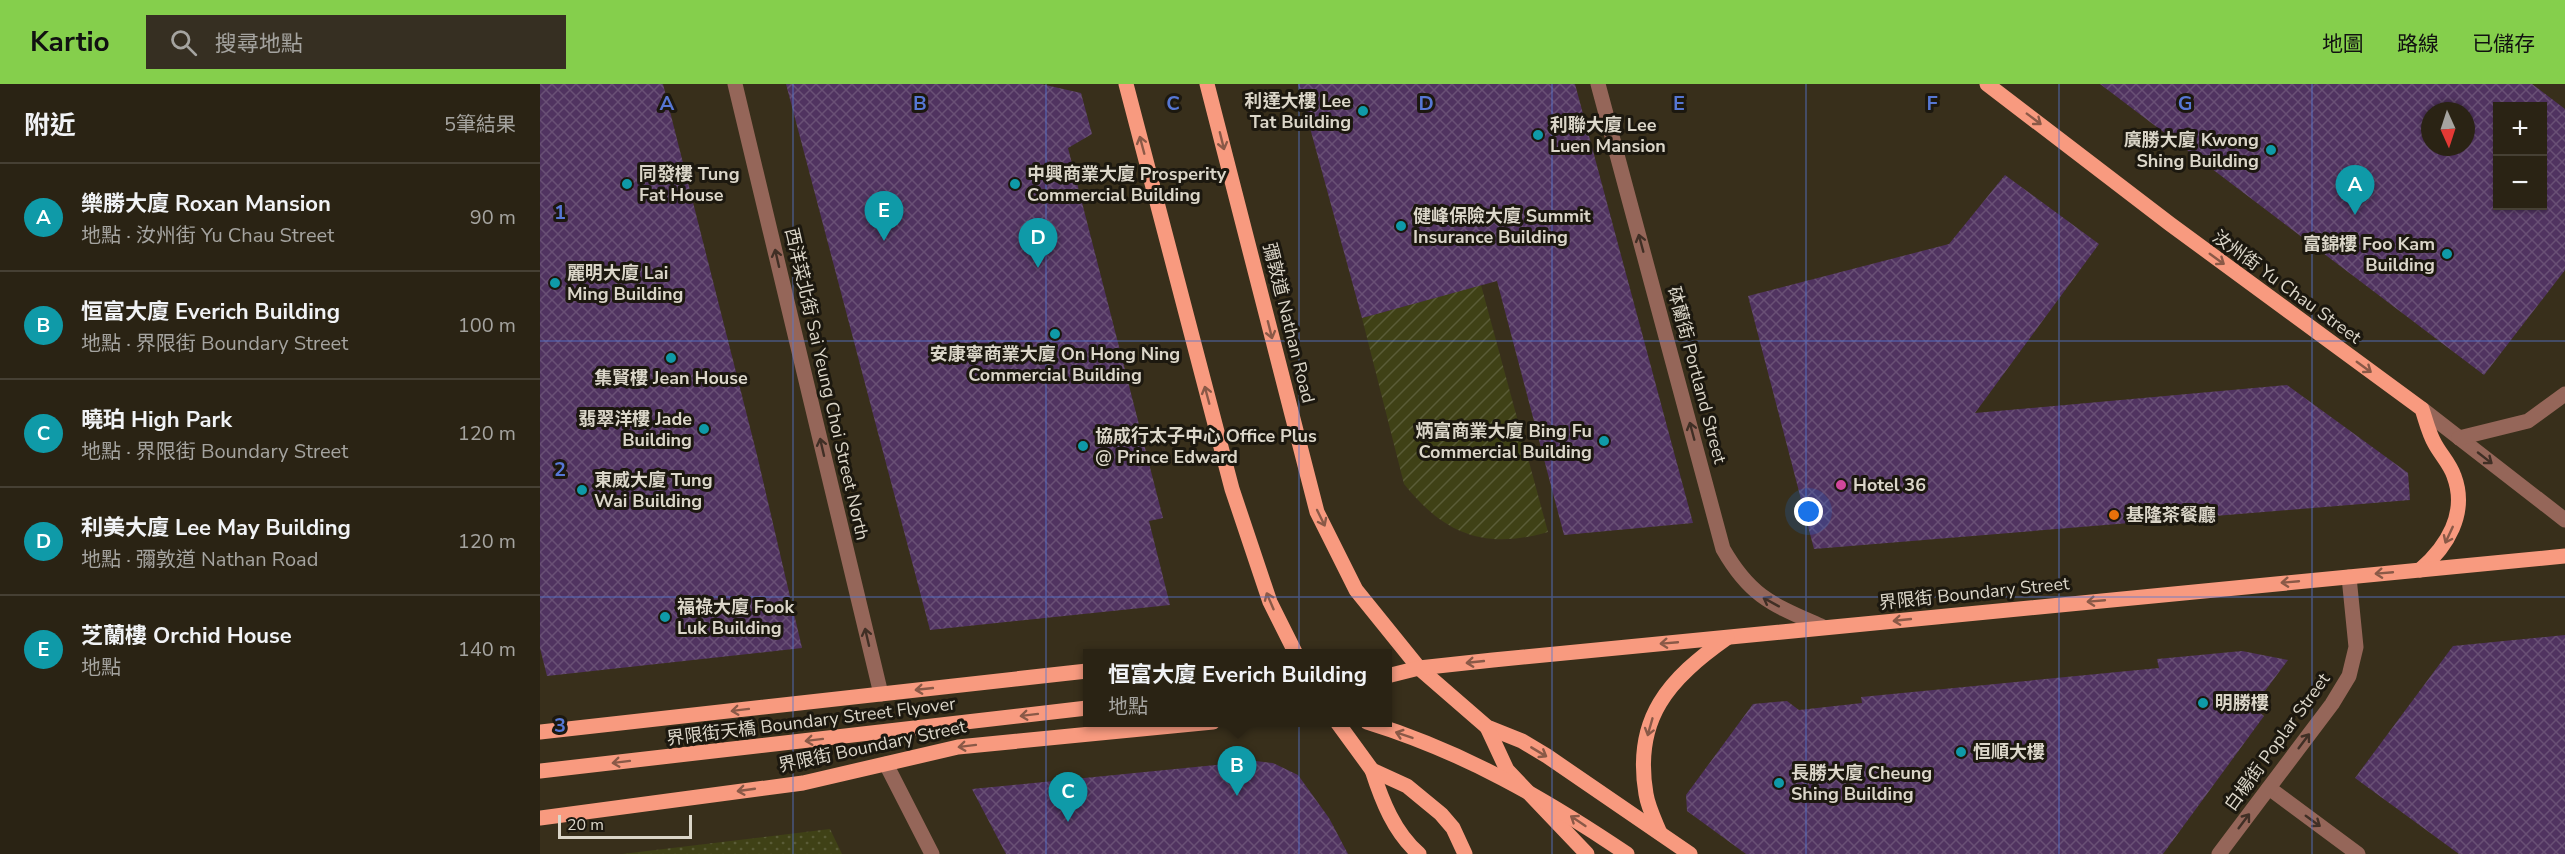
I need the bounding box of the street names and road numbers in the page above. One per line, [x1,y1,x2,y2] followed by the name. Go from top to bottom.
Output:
[779,225,875,543] street label: 西洋菜北街 Sai Yeung Choi Street North
[2208,225,2367,350] street label: 汝州街 Yu Chau Street
[1257,240,1321,406] street label: 彌敦道 Nathan Road
[1662,284,1732,467] street label: 砵蘭街 Portland Street
[1878,571,2071,615] street label: 界限街 Boundary Street
[2219,668,2336,816] street label: 白楊街 Poplar Street
[665,691,957,751] street label: 界限街天橋 Boundary Street Flyover
[776,714,969,778] street label: 界限街 Boundary Street

